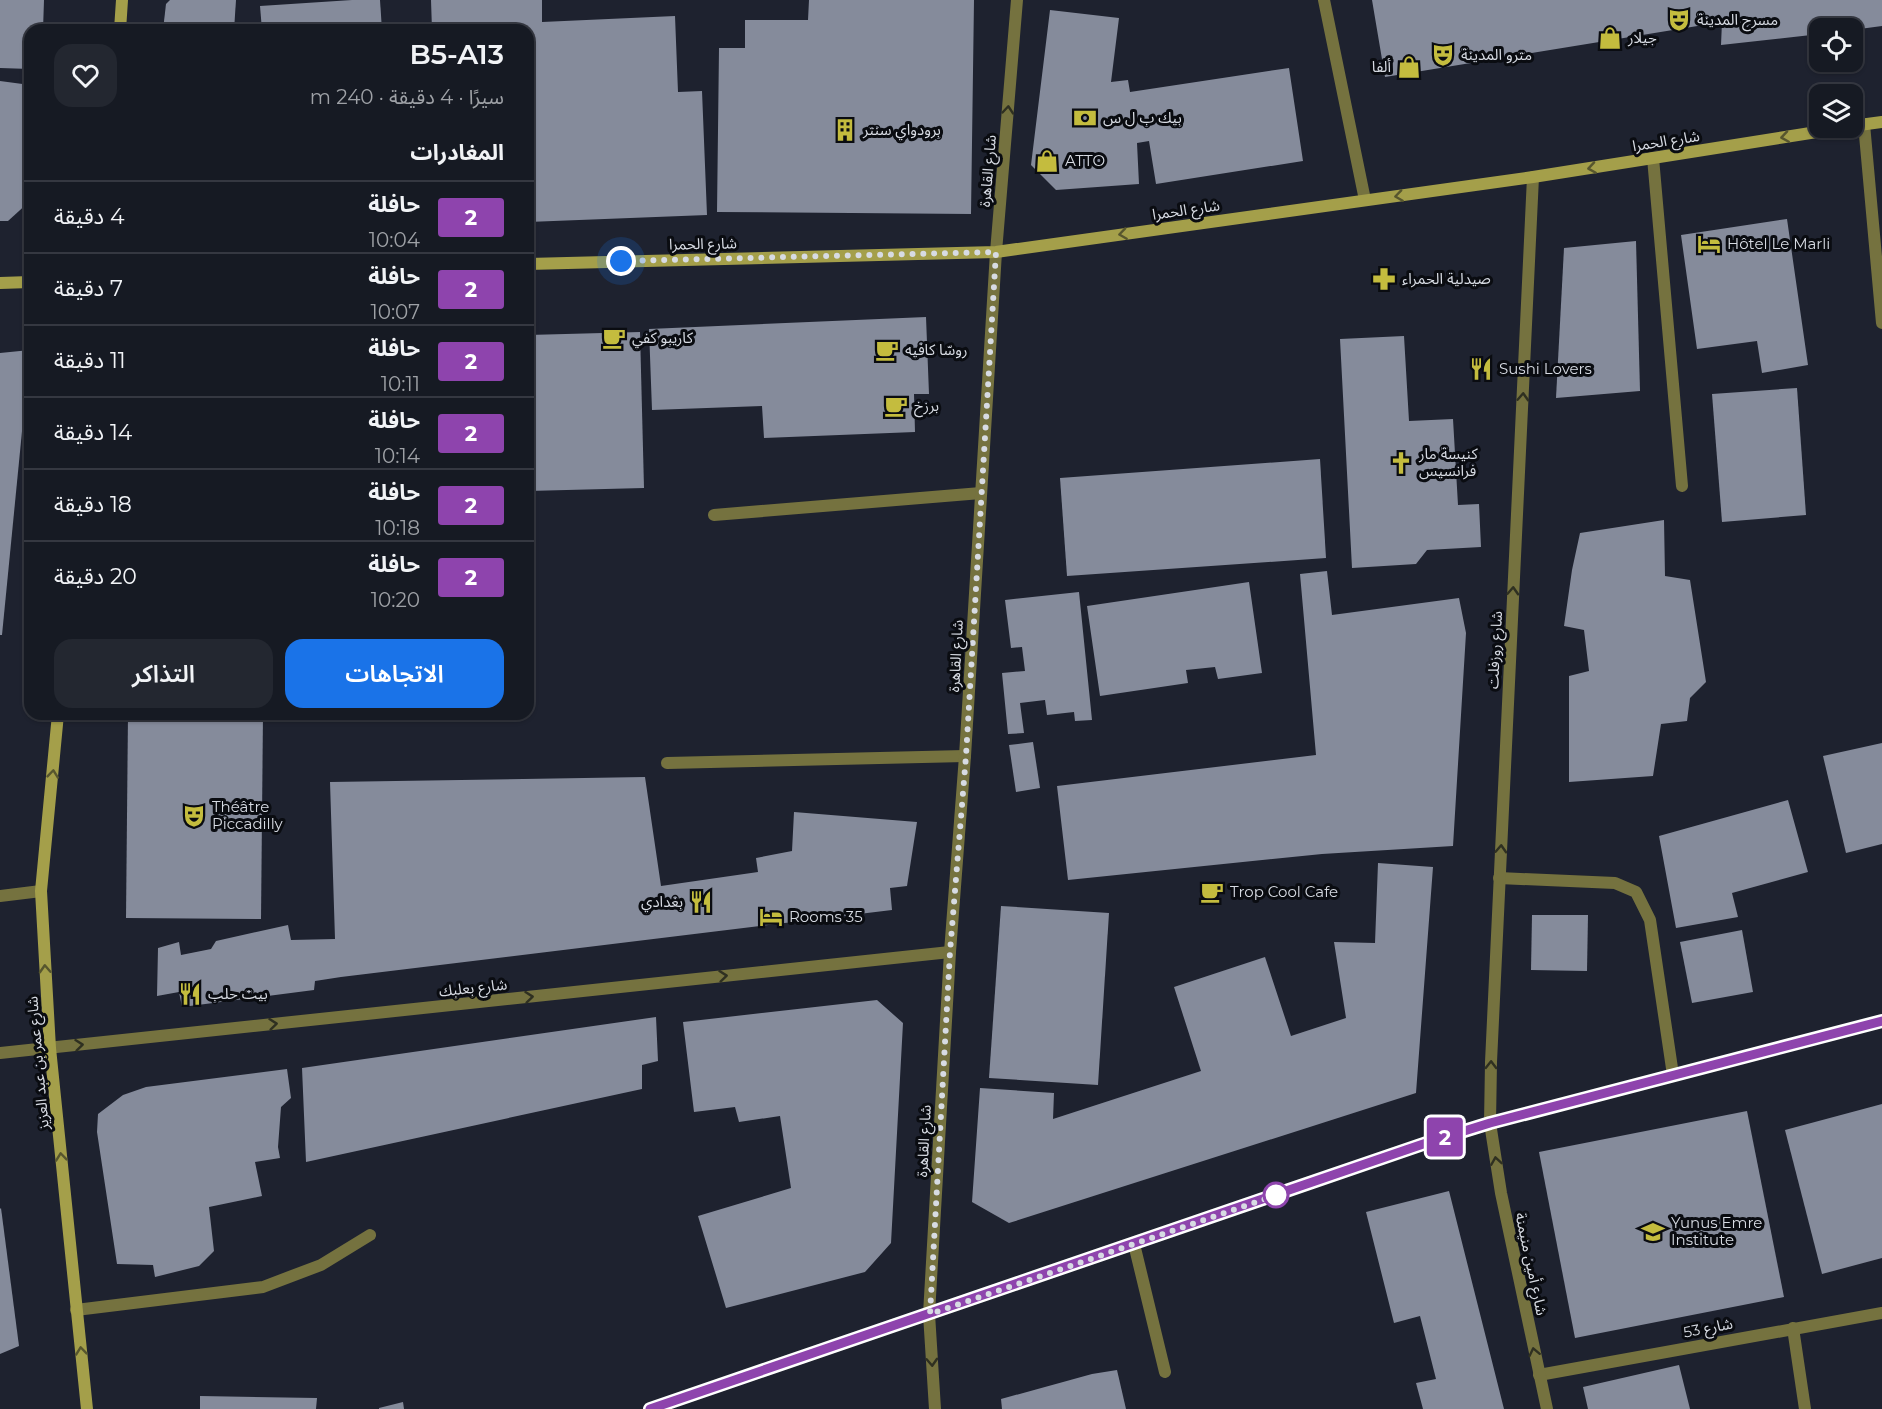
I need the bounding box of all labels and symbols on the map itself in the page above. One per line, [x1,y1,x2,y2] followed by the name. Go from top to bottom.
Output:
[1666,7,1692,33] theatre icon: مسرح المدينة
[1697,10,1778,32] place label: مسرح المدينة
[1597,25,1623,51] shop icon: جيلار
[1627,28,1657,47] place label: جيلار
[1430,42,1456,68] theatre icon: مترو المدينة
[1461,45,1532,64] place label: مترو المدينة
[1396,54,1422,80] shop icon: ألفا
[1372,57,1391,76] place label: ألفا
[1001,105,1014,114] one-way arrow
[1072,105,1098,131] bank icon: بيك ب ل س
[1103,108,1182,127] place label: بيك ب ل س
[832,117,858,143] building icon: برودواي سنتر
[862,120,941,141] place label: برودواي سنتر
[1631,126,1702,158] street label: شارع الحمرا
[1780,130,1789,142] one-way arrow
[975,134,1003,208] street label: شارع القاهرة
[1034,148,1060,174] shop icon: ATTO
[1065,151,1105,170] place label: ATTO
[1587,161,1597,173] one-way arrow
[1394,189,1404,201] one-way arrow
[1151,195,1222,227] street label: شارع الحمرا
[1118,227,1127,240] one-way arrow
[1696,231,1722,257] hotel icon: Hôtel Le Marli
[669,233,737,257] street label: شارع الحمرا
[1727,234,1830,253] place label: Hôtel Le Marli
[606,246,636,276] your location
[1371,266,1397,292] pharmacy icon: صيدلية الحمراء
[1402,269,1491,288] place label: صيدلية الحمراء
[601,325,627,351] cafe icon: كاريبو كفي
[632,328,694,349] place label: كاريبو كفي
[874,337,900,363] cafe icon: روسّا كافيه
[905,340,967,359] place label: روسّا كافيه
[1468,356,1494,382] restaurant icon: Sushi Lovers
[1499,359,1592,378] place label: Sushi Lovers
[1516,392,1529,401] one-way arrow
[883,393,909,419] cafe icon: برزخ
[914,396,939,418] place label: برزخ
[1418,444,1478,480] place label: كنيسة مار فرانسيس
[1388,450,1414,476] church icon: كنيسة مار فرانسيس
[1507,587,1520,596] one-way arrow
[1483,610,1509,690] street label: شارع روزفلت
[944,619,970,693] street label: شارع القاهرة
[46,770,58,779] one-way arrow
[212,797,284,833] place label: Théâtre Piccadilly
[181,803,207,829] theatre icon: Théâtre Piccadilly
[1494,845,1507,854] one-way arrow
[1199,879,1225,905] cafe icon: Trop Cool Cafe
[1230,882,1338,901] place label: Trop Cool Cafe
[688,889,714,915] restaurant icon: بغدادي
[641,892,683,913] place label: بغدادي
[758,904,784,930] hotel icon: Rooms 35
[789,907,863,926] place label: Rooms 35
[39,964,52,973] one-way arrow
[719,970,728,983] one-way arrow
[438,974,509,1004] street label: شارع بعلبك
[177,981,203,1007] restaurant icon: بيت حلب
[208,984,268,1003] place label: بيت حلب
[525,991,534,1004] one-way arrow
[22,995,56,1132] street label: شارع عمر بن عبد العزيز
[268,1018,278,1031] one-way arrow
[74,1039,84,1052] one-way arrow
[1485,1060,1497,1069] one-way arrow
[912,1104,938,1178] street label: شارع القاهرة
[1426,1118,1464,1156] line badge: 2
[55,1152,68,1161] one-way arrow
[1491,1156,1503,1165] one-way arrow
[1263,1182,1289,1208] unlabelled marker
[1508,1211,1552,1318] street label: شارع أمين منيمنة
[1671,1213,1762,1249] place label: Yunus Emre Institute
[1640,1219,1666,1245] school or university icon: Yunus Emre Institute
[1682,1313,1735,1345] street label: شارع 53
[75,1346,88,1355] one-way arrow
[1528,1347,1541,1357] one-way arrow
[926,1357,939,1366] one-way arrow

